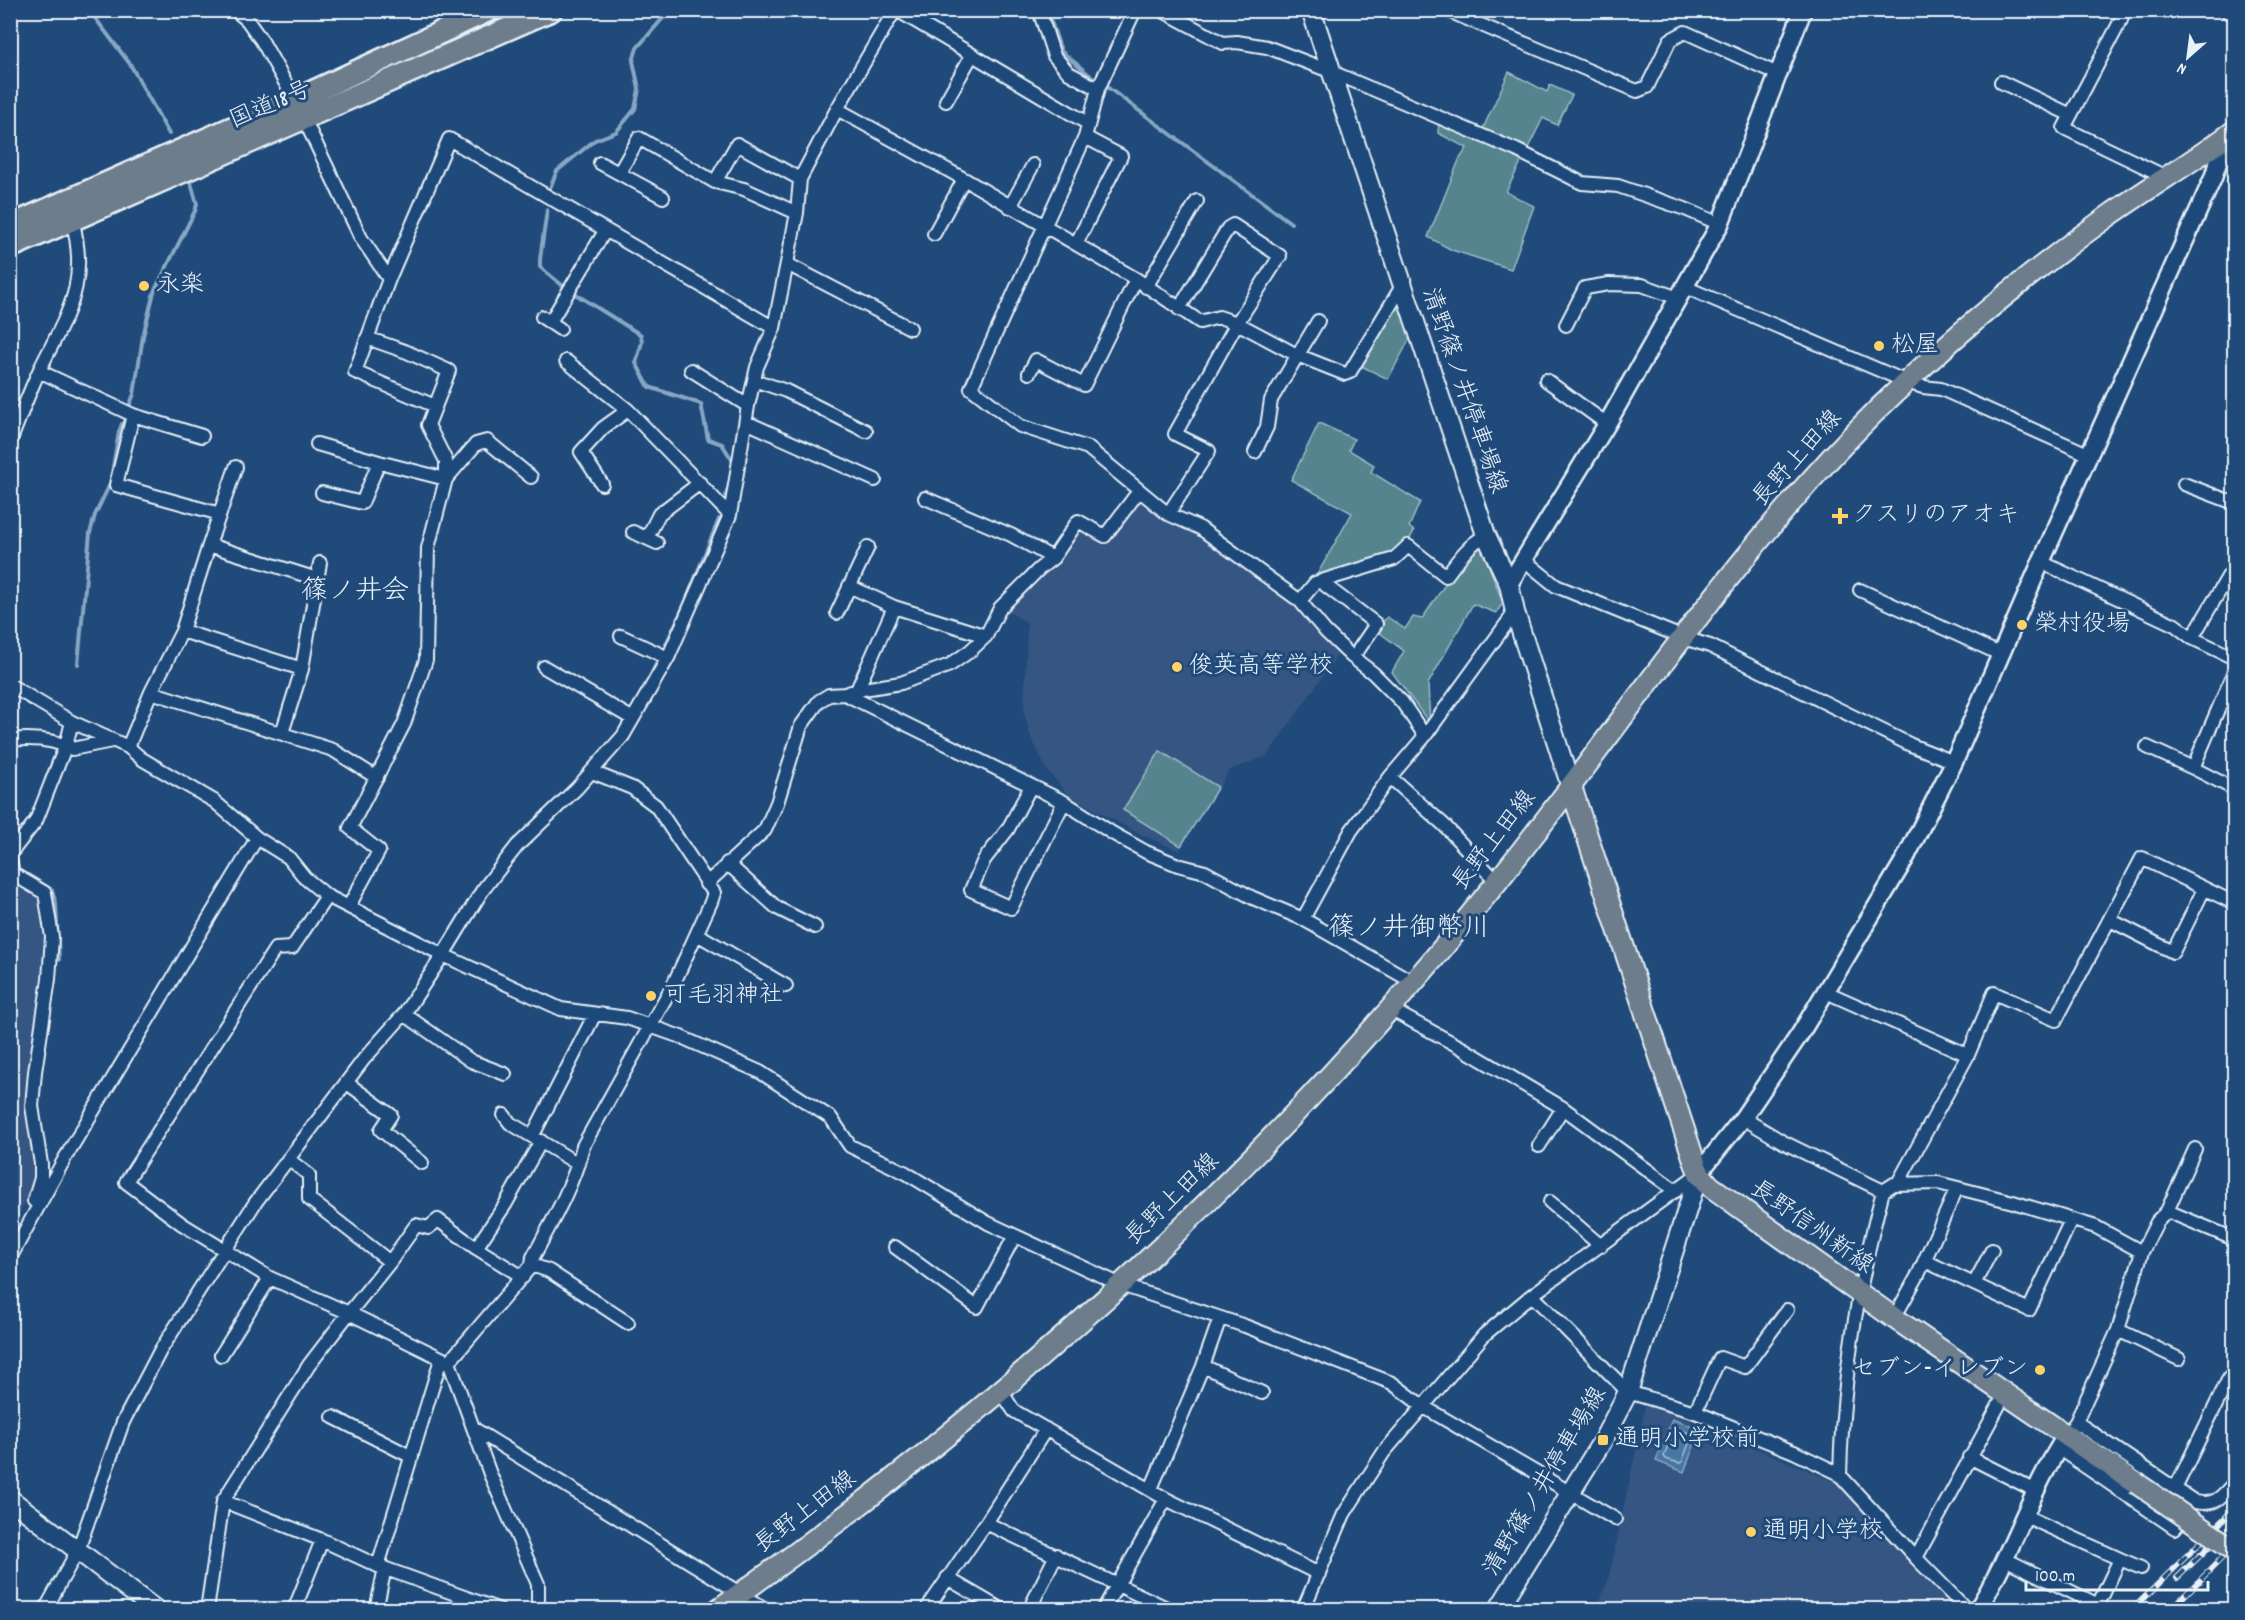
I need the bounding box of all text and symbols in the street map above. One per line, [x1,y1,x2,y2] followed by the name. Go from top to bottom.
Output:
[2158,27,2218,87] north arrow
[2173,56,2191,80] text: N
[224,73,318,139] street label: 国道18号
[156,269,204,303] place label: 永楽
[137,279,151,293] marker: 永楽
[1412,283,1514,499] street label: 清野篠ノ井停車場線
[1891,329,1939,363] place label: 松屋
[1872,339,1886,353] marker: 松屋
[1745,403,1851,515] street label: 長野上田線
[1852,499,2020,533] place label: クスリのアオキ
[1833,509,1847,523] marker: クスリのアオキ
[301,573,409,612] district label: 篠ノ井会
[2034,608,2130,642] place label: 榮村役場
[2015,618,2029,632] marker: 榮村役場
[1189,650,1333,684] place label: 俊英高等学校
[1170,660,1184,674] marker: 俊英高等学校
[1445,783,1545,899] street label: 長野上田線
[1328,910,1490,949] district label: 篠ノ井御幣川
[663,979,783,1013] place label: 可毛羽神社
[644,989,658,1003] marker: 可毛羽神社
[1118,1146,1228,1254] street label: 長野上田線
[1742,1173,1880,1283] street label: 長野信州新線
[1852,1353,2028,1387] place label: セブン-イレブン
[2033,1363,2047,1377] marker: セブン-イレブン
[1476,1381,1616,1583] street label: 清野篠ノ井停車場線
[1615,1423,1759,1457] place label: 通明小学校前
[1596,1433,1610,1447] marker: 通明小学校前
[748,1463,864,1563] street label: 長野上田線
[1763,1515,1883,1549] place label: 通明小学校
[1744,1525,1758,1539] marker: 通明小学校
[2026,1554,2208,1592] scale bar
[2035,1565,2075,1590] text: 100 m

